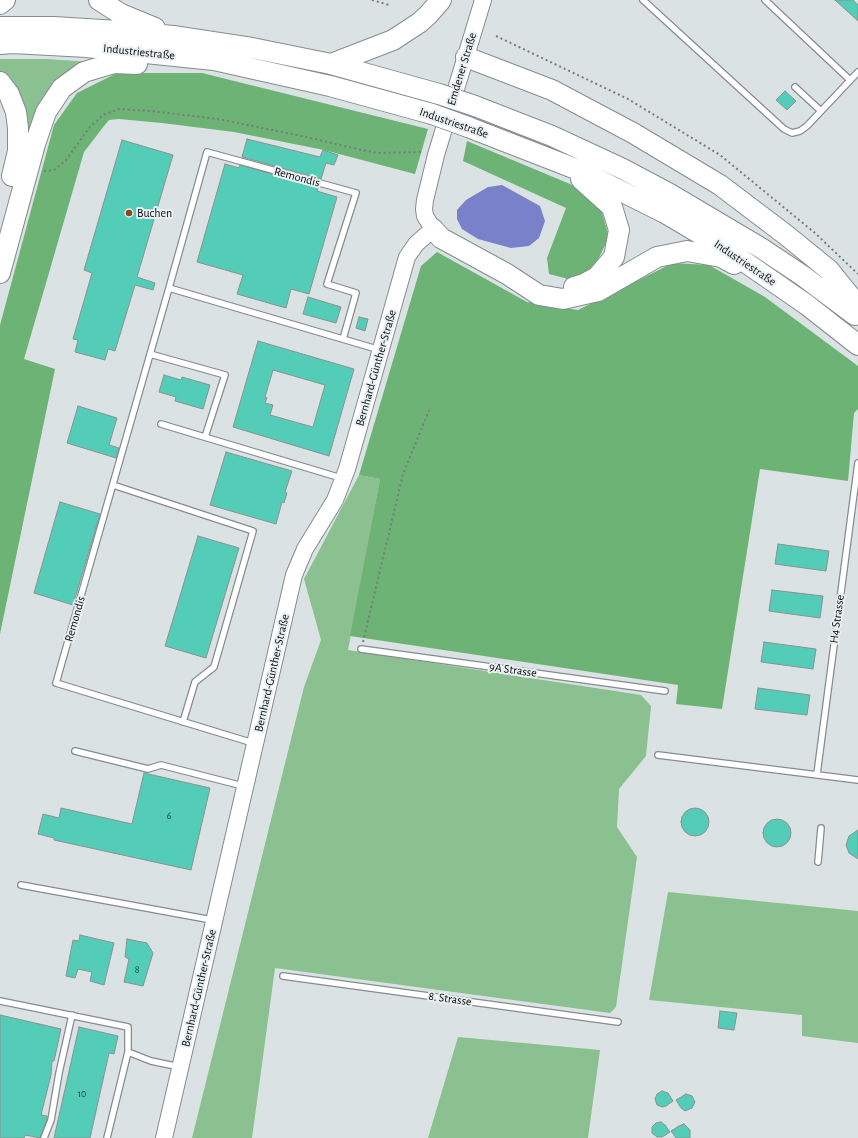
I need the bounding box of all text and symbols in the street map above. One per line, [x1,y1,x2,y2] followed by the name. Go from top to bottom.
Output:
[444,31,480,107] street label: Emdener Straße
[102,41,176,63] street label: Industriestraße
[418,104,490,142] street label: Industriestraße
[272,164,322,190] street label: Remondis
[137,206,172,220] place label: Buchen
[124,208,134,218] marker: Buchen
[711,237,779,289] street label: Industriestraße
[353,308,399,428] street label: Bernhard-Günther-Straße
[62,594,88,644] street label: Remondis
[826,594,848,644] street label: H4 Strasse
[251,613,293,733] street label: Bernhard-Günther-Straße
[488,660,538,680] street label: 9A Strasse
[167,810,171,822] house number: 6
[178,928,220,1048] street label: Bernhard-Günther-Straße
[135,964,139,976] house number: 8
[427,989,473,1009] street label: 8. Strasse
[78,1088,86,1100] house number: 10

